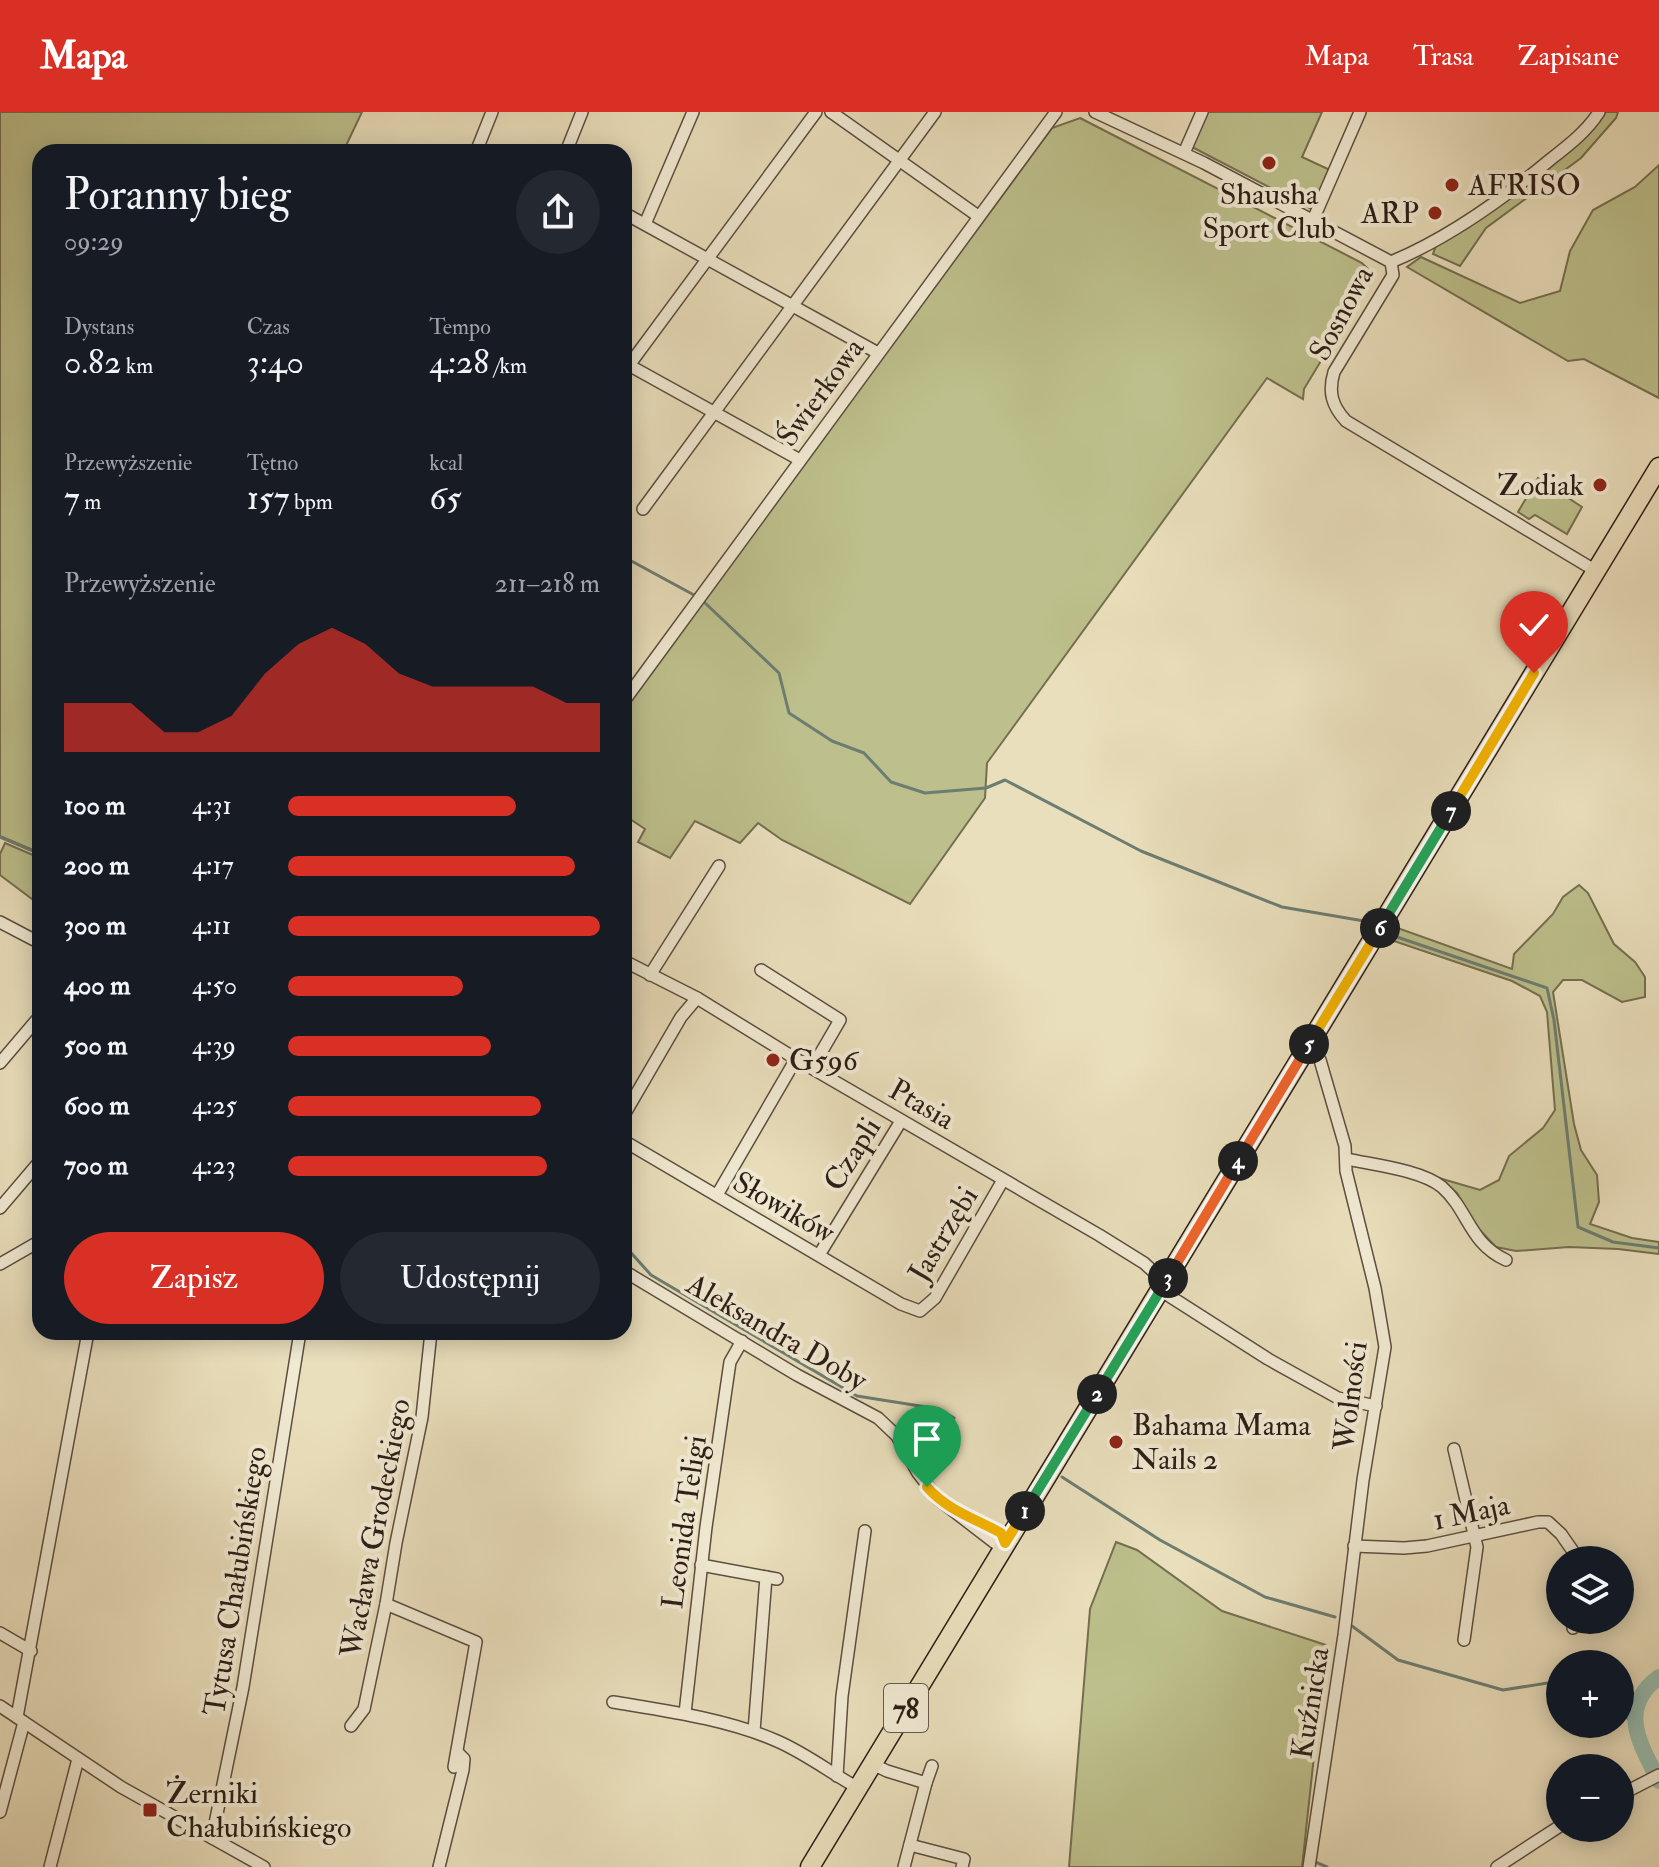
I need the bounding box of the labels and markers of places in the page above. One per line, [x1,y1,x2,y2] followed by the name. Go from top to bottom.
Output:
[1260,154,1278,172] marker: Shausha Sport Club
[1467,167,1581,204] place label: AFRISO
[1202,176,1336,247] place label: Shausha Sport Club
[1443,176,1461,194] marker: AFRISO
[1360,195,1419,232] place label: ARP
[1426,204,1444,222] marker: ARP
[1498,467,1584,504] place label: Zodiak
[1591,476,1609,494] marker: Zodiak
[1500,591,1568,673] pin
[1431,791,1471,831] pin: 7
[1360,908,1400,948] pin: 6
[1289,1024,1329,1064] pin: 5
[789,1042,860,1079] place label: G596
[764,1051,782,1069] marker: G596
[1218,1141,1258,1181] pin: 4
[1148,1258,1188,1298] pin: 3
[1077,1374,1117,1414] pin: 2
[893,1405,961,1487] pin
[1132,1407,1311,1478] place label: Bahama Mama Nails 2
[1107,1433,1125,1451] marker: Bahama Mama Nails 2
[1005,1491,1045,1531] pin: 1
[166,1775,351,1846] place label: Żerniki Chałubińskiego
[141,1801,159,1819] marker: Żerniki Chałubińskiego

